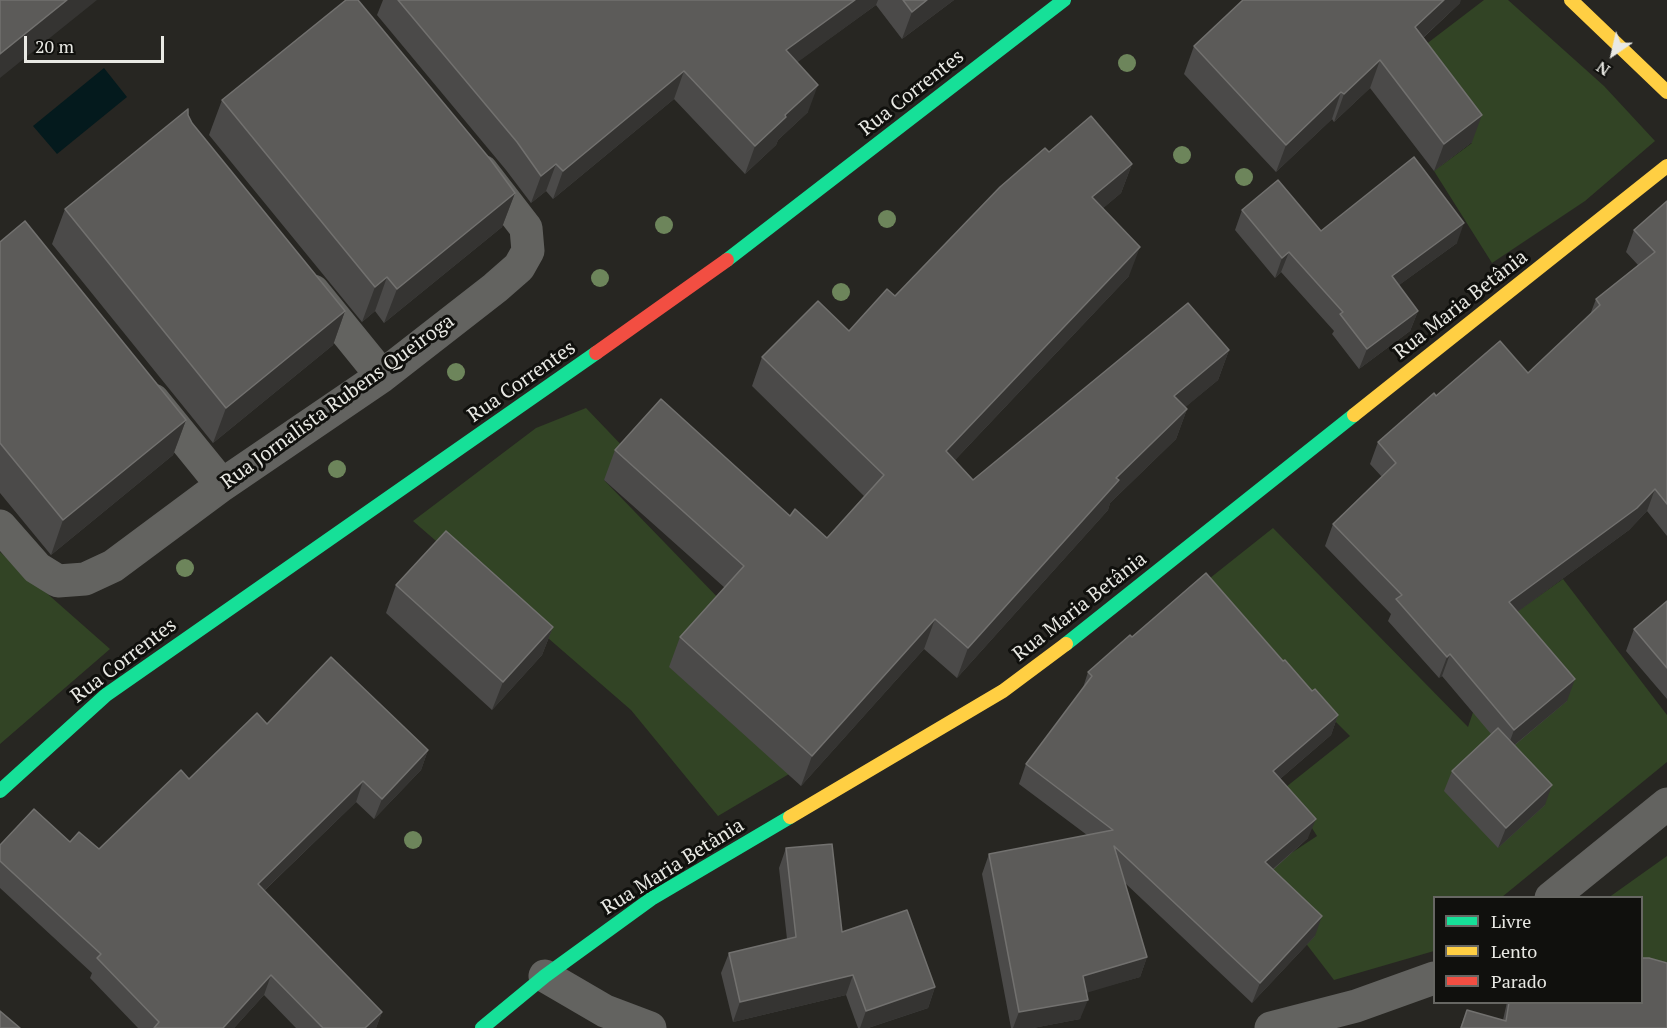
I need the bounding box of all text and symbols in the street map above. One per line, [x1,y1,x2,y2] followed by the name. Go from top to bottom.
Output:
[27,24,166,62] scale bar
[1583,24,1643,84] north arrow
[35,34,74,58] text: 20 m
[855,45,969,141] street label: Rua Correntes
[1592,56,1614,81] text: N
[1389,245,1533,365] street label: Rua Maria Betânia
[217,309,459,495] street label: Rua Jornalista Rubens Queiroga
[463,336,581,428] street label: Rua Correntes
[1008,547,1152,667] street label: Rua Maria Betânia
[66,613,182,709] street label: Rua Correntes
[597,814,749,920] street label: Rua Maria Betânia
[1433,896,1643,1004] legend
[1491,909,1531,933] text: Livre
[1491,939,1537,963] text: Lento
[1491,969,1547,993] text: Parado

